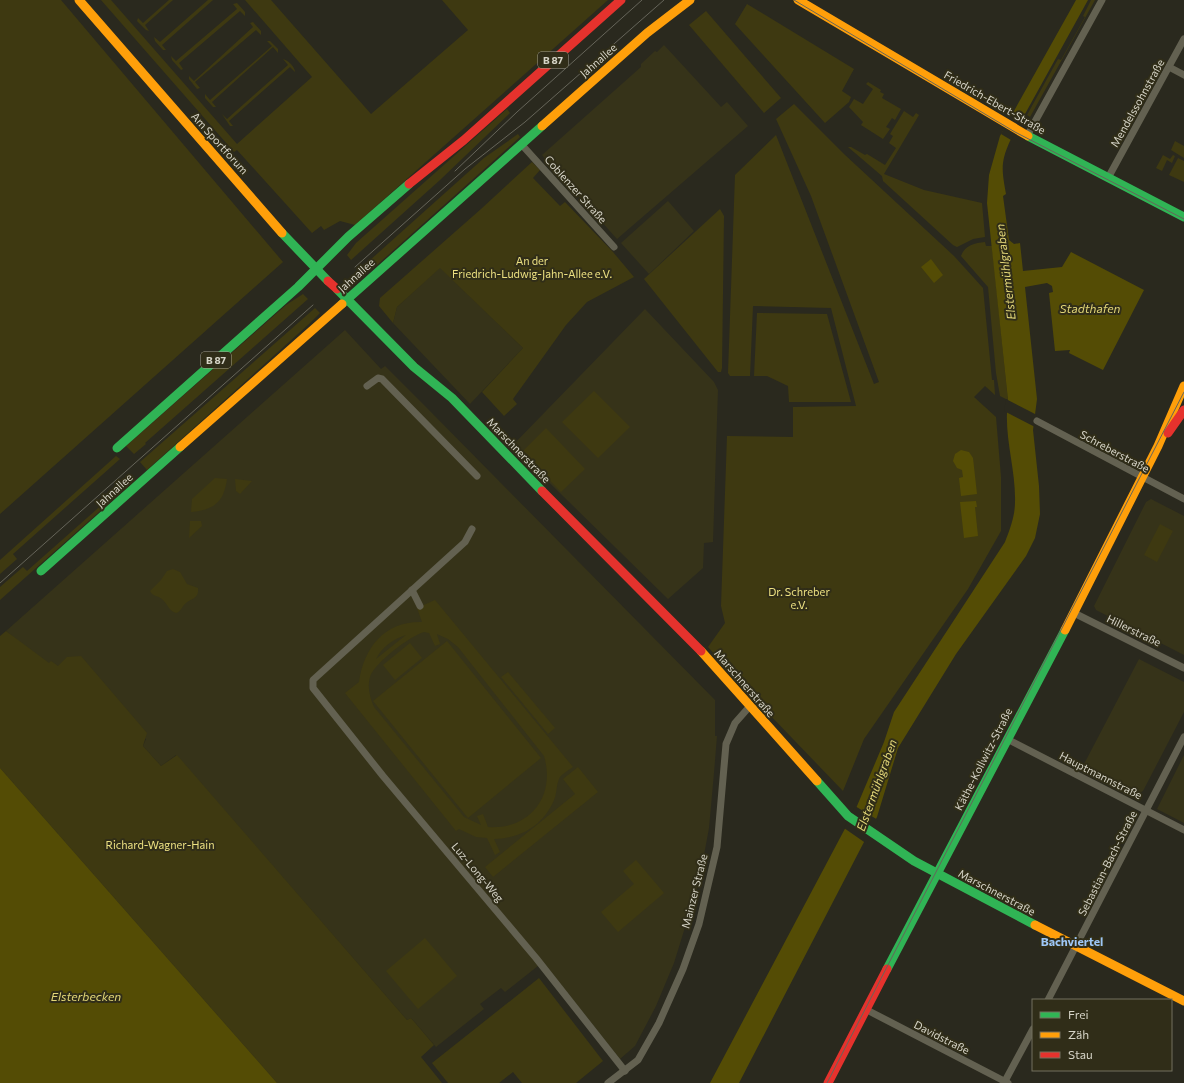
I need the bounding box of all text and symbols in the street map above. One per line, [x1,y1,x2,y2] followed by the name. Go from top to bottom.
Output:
[577,40,620,80] street label: Jahnallee
[538,52,568,68] road number: B 87
[1107,57,1167,149] street label: Mendelssohnstraße
[942,68,1048,136] street label: Friedrich-Ebert-Straße
[189,109,251,177] street label: Am Sportforum
[542,152,610,226] street label: Coblenzer Straße
[992,223,1018,321] water label: Elstermühlgraben
[452,254,612,281] park label: An der Friedrich-Ludwig-Jahn-Allee e.V.
[335,255,378,295] street label: Jahnallee
[1060,301,1121,315] water label: Stadthafen
[201,352,231,368] road number: B 87
[485,415,553,485] street label: Marschnerstraße
[1078,427,1152,475] street label: Schreberstraße
[93,470,136,510] street label: Jahnallee
[768,585,830,611] park label: Dr. Schreber e.V.
[1105,611,1163,649] street label: Hillerstraße
[712,646,778,720] street label: Marschnerstraße
[952,705,1015,812] street label: Käthe-Kollwitz-Straße
[853,737,899,833] water label: Elstermühlgraben
[1057,749,1145,802] street label: Hauptmannstraße
[1075,808,1139,918] street label: Sebastian-Bach-Straße
[106,838,214,851] park label: Richard-Wagner-Hain
[449,840,507,904] street label: Luz-Long-Weg
[678,852,710,930] street label: Mainzer Straße
[956,866,1038,918] street label: Marschnerstraße
[1041,934,1103,948] district label: Bachviertel
[51,989,121,1003] water label: Elsterbecken
[1032,999,1172,1071] legend
[1068,1007,1089,1021] text: Frei
[912,1017,972,1057] street label: Davidstraße
[1068,1027,1089,1041] text: Zäh
[1068,1047,1093,1061] text: Stau

